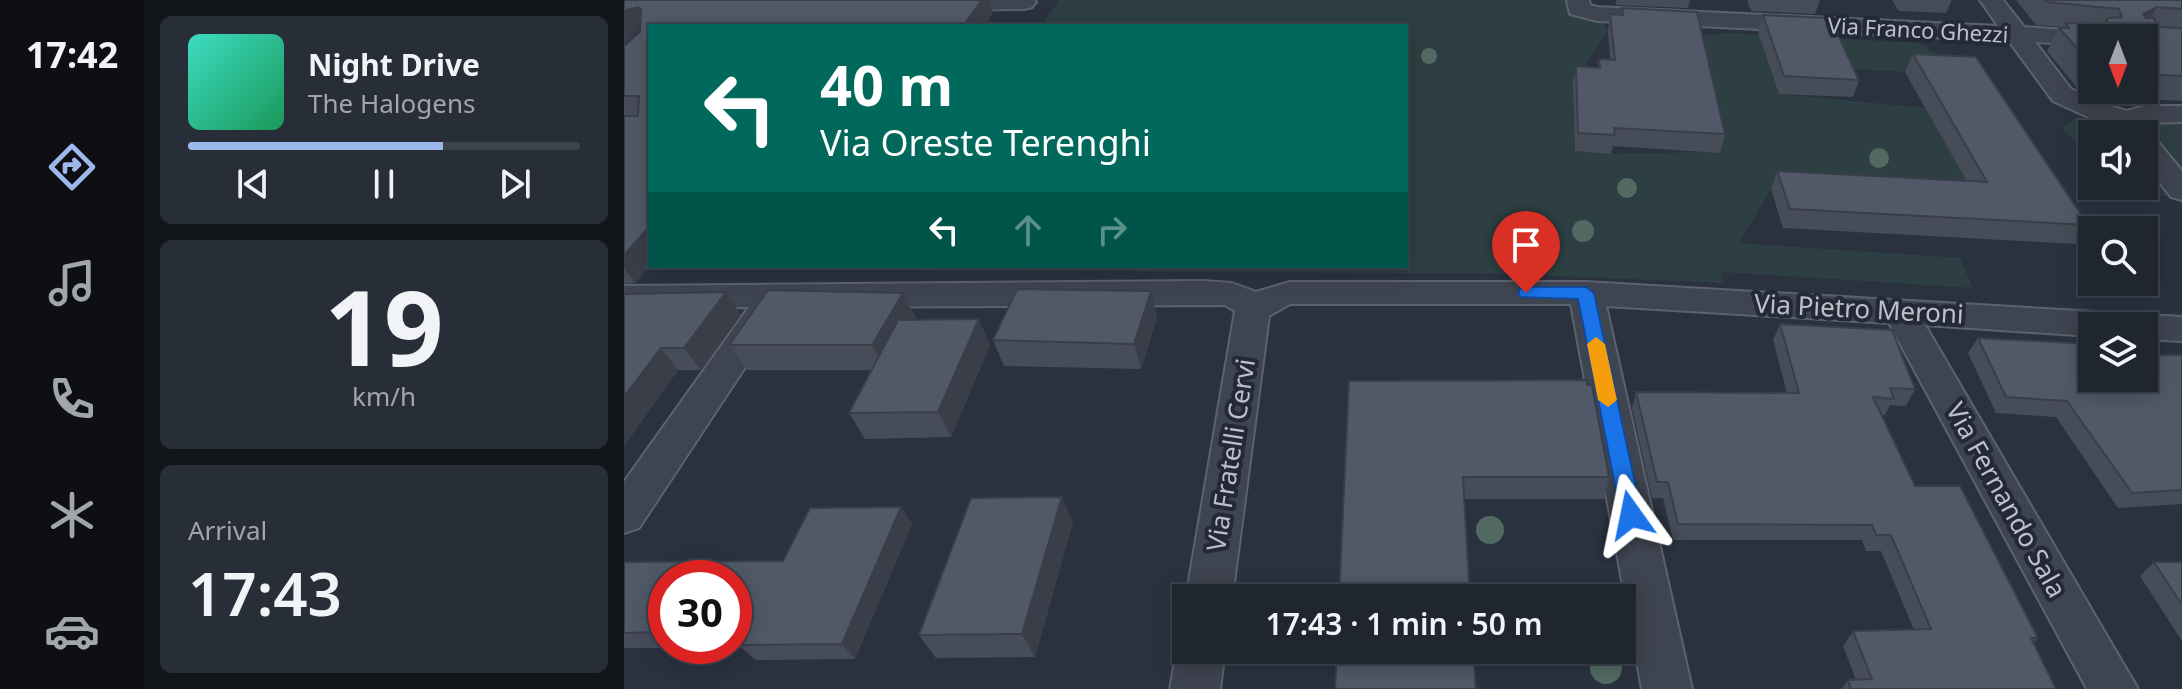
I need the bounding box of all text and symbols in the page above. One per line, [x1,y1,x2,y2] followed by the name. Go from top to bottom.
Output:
[1827,9,2009,49] street label: Via Franco Ghezzi
[2078,24,2158,104] north arrow
[2078,24,2158,392] map controls
[26,30,118,79] text: 17:42
[308,44,480,85] text: Night Drive
[820,46,953,122] text: 40 m
[688,56,792,160] icon: left
[308,85,475,121] text: The Halogens
[820,118,1151,167] text: Via Oreste Terenghi
[2078,120,2158,200] button: sound
[44,139,100,195] icon: directions
[231,162,275,206] icon: previous
[362,162,406,206] icon: pause
[493,162,537,206] icon: next
[922,208,966,252] icon: left
[1006,208,1050,252] icon: ahead
[1090,208,1134,252] icon: right
[1492,211,1560,293] pin
[2078,216,2158,296] button: search
[1504,223,1548,267] icon: arrive
[44,255,100,311] icon: music
[325,255,443,396] text: 19
[1753,285,1965,331] street label: Via Pietro Meroni
[2078,312,2158,392] button: layers
[1197,356,1263,554] street label: Via Fratelli Cervi
[44,371,100,427] icon: phone
[352,378,416,414] text: km/h
[1938,395,2075,604] street label: Via Fernando Sala
[1589,473,1673,557] position arrow
[44,487,100,543] icon: climate
[188,512,267,548] text: Arrival
[188,552,342,634] text: 17:43
[648,560,752,664] speed limit sign: 30
[44,603,100,659] icon: car
[1266,603,1543,644] text: 17:43 · 1 min · 50 m

